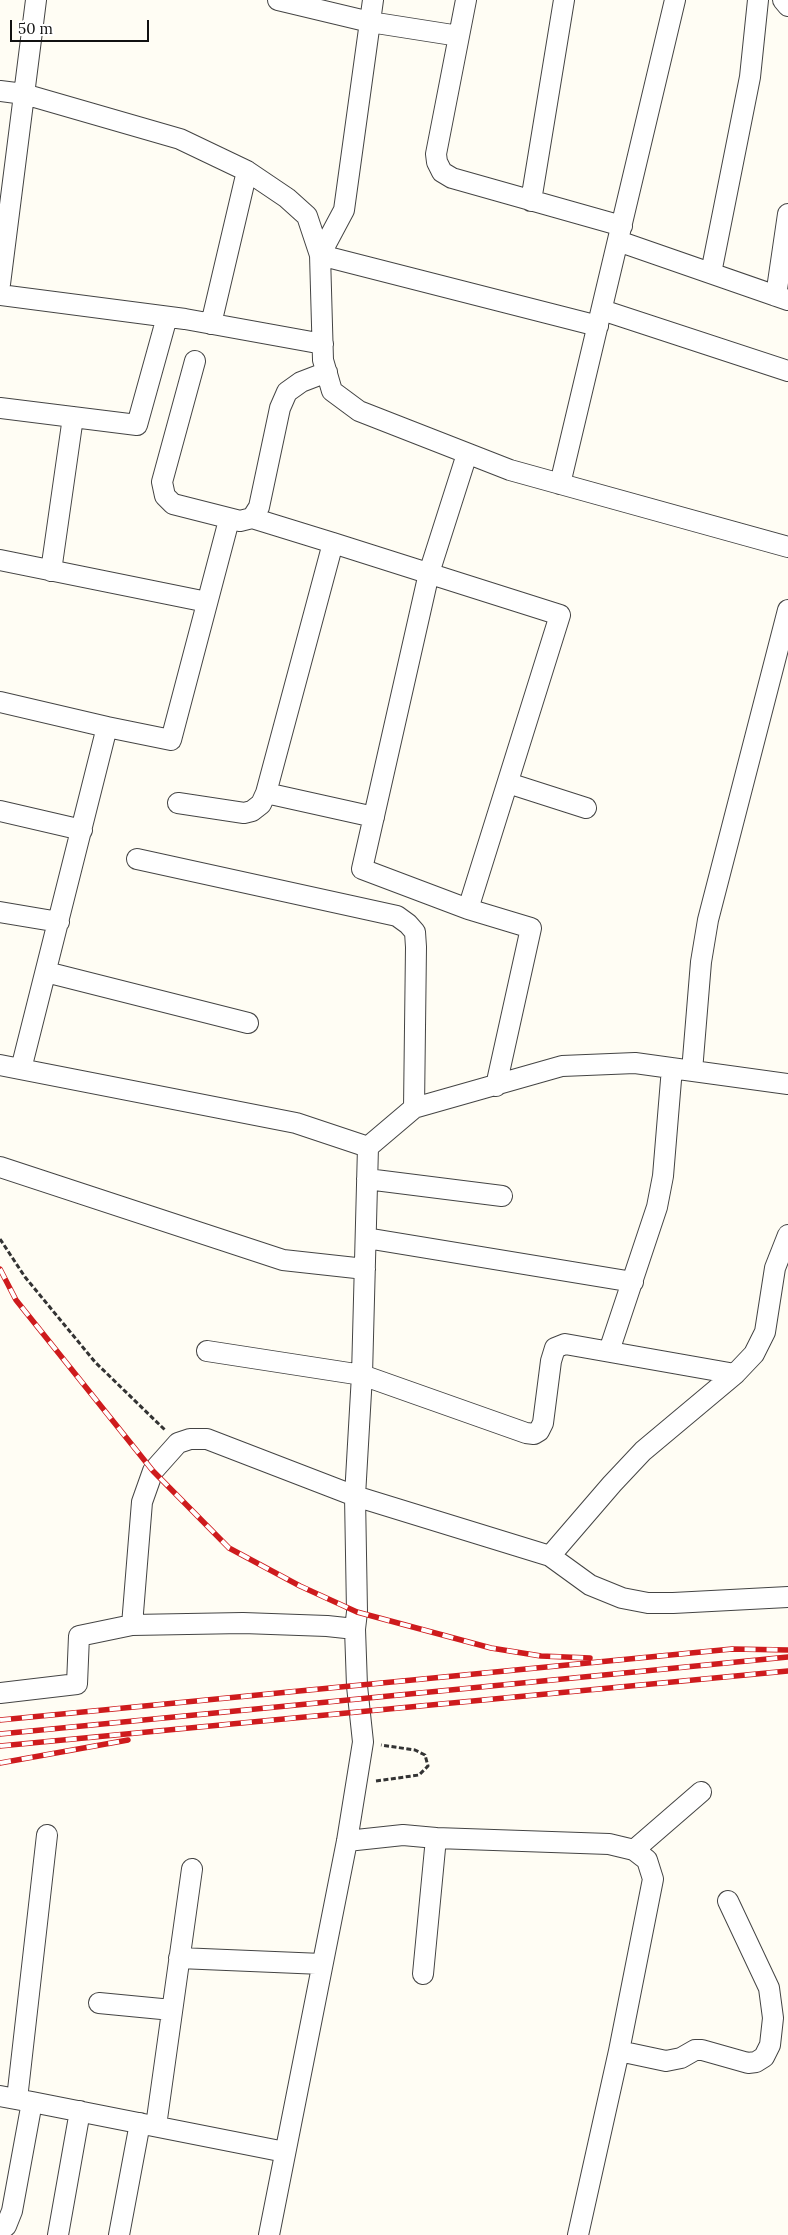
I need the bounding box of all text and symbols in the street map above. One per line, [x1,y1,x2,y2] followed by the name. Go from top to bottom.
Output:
[12,10,151,42] scale bar
[18,19,53,38] text: 50 m

